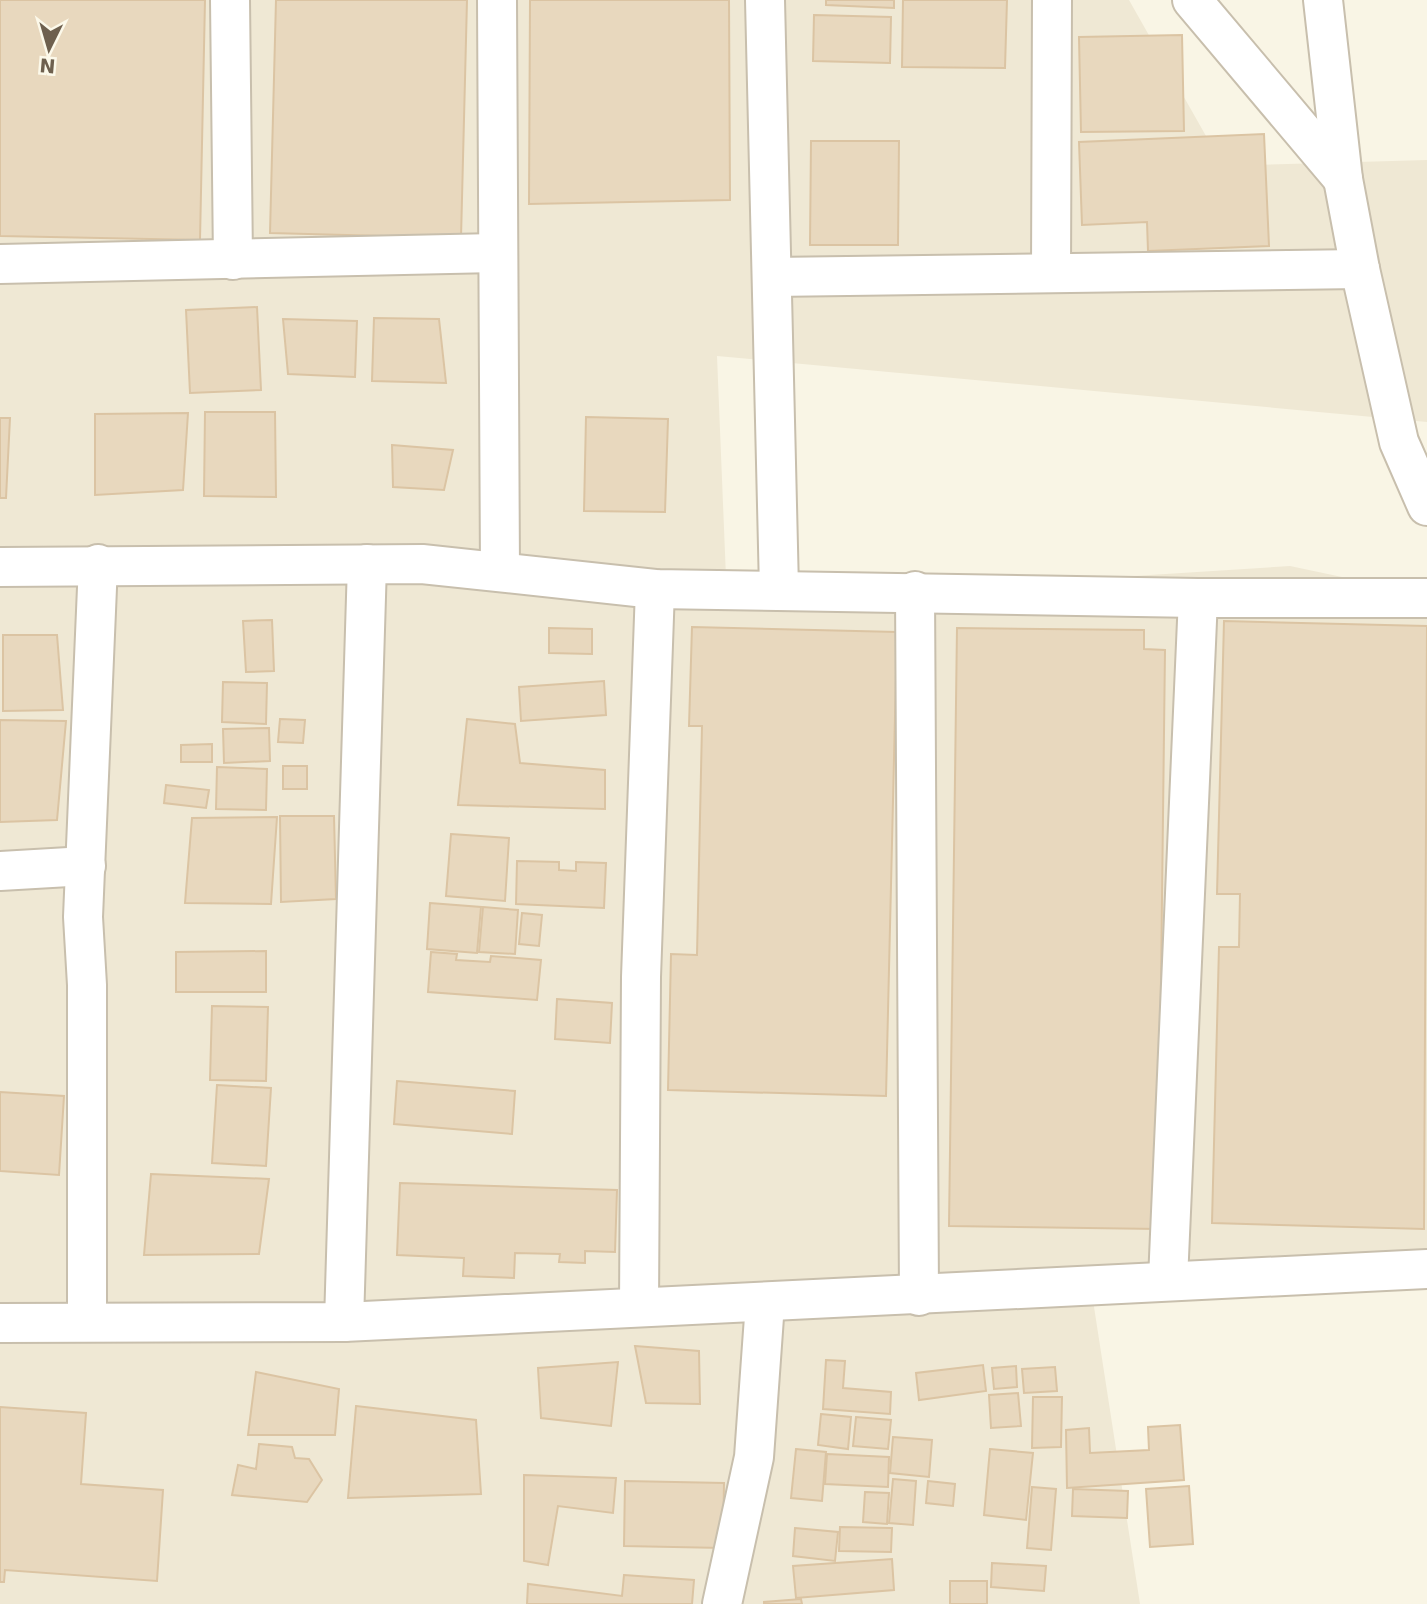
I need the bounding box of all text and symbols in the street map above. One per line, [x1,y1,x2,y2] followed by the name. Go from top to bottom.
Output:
[14,14,84,84] north arrow
[39,54,56,78] text: N

